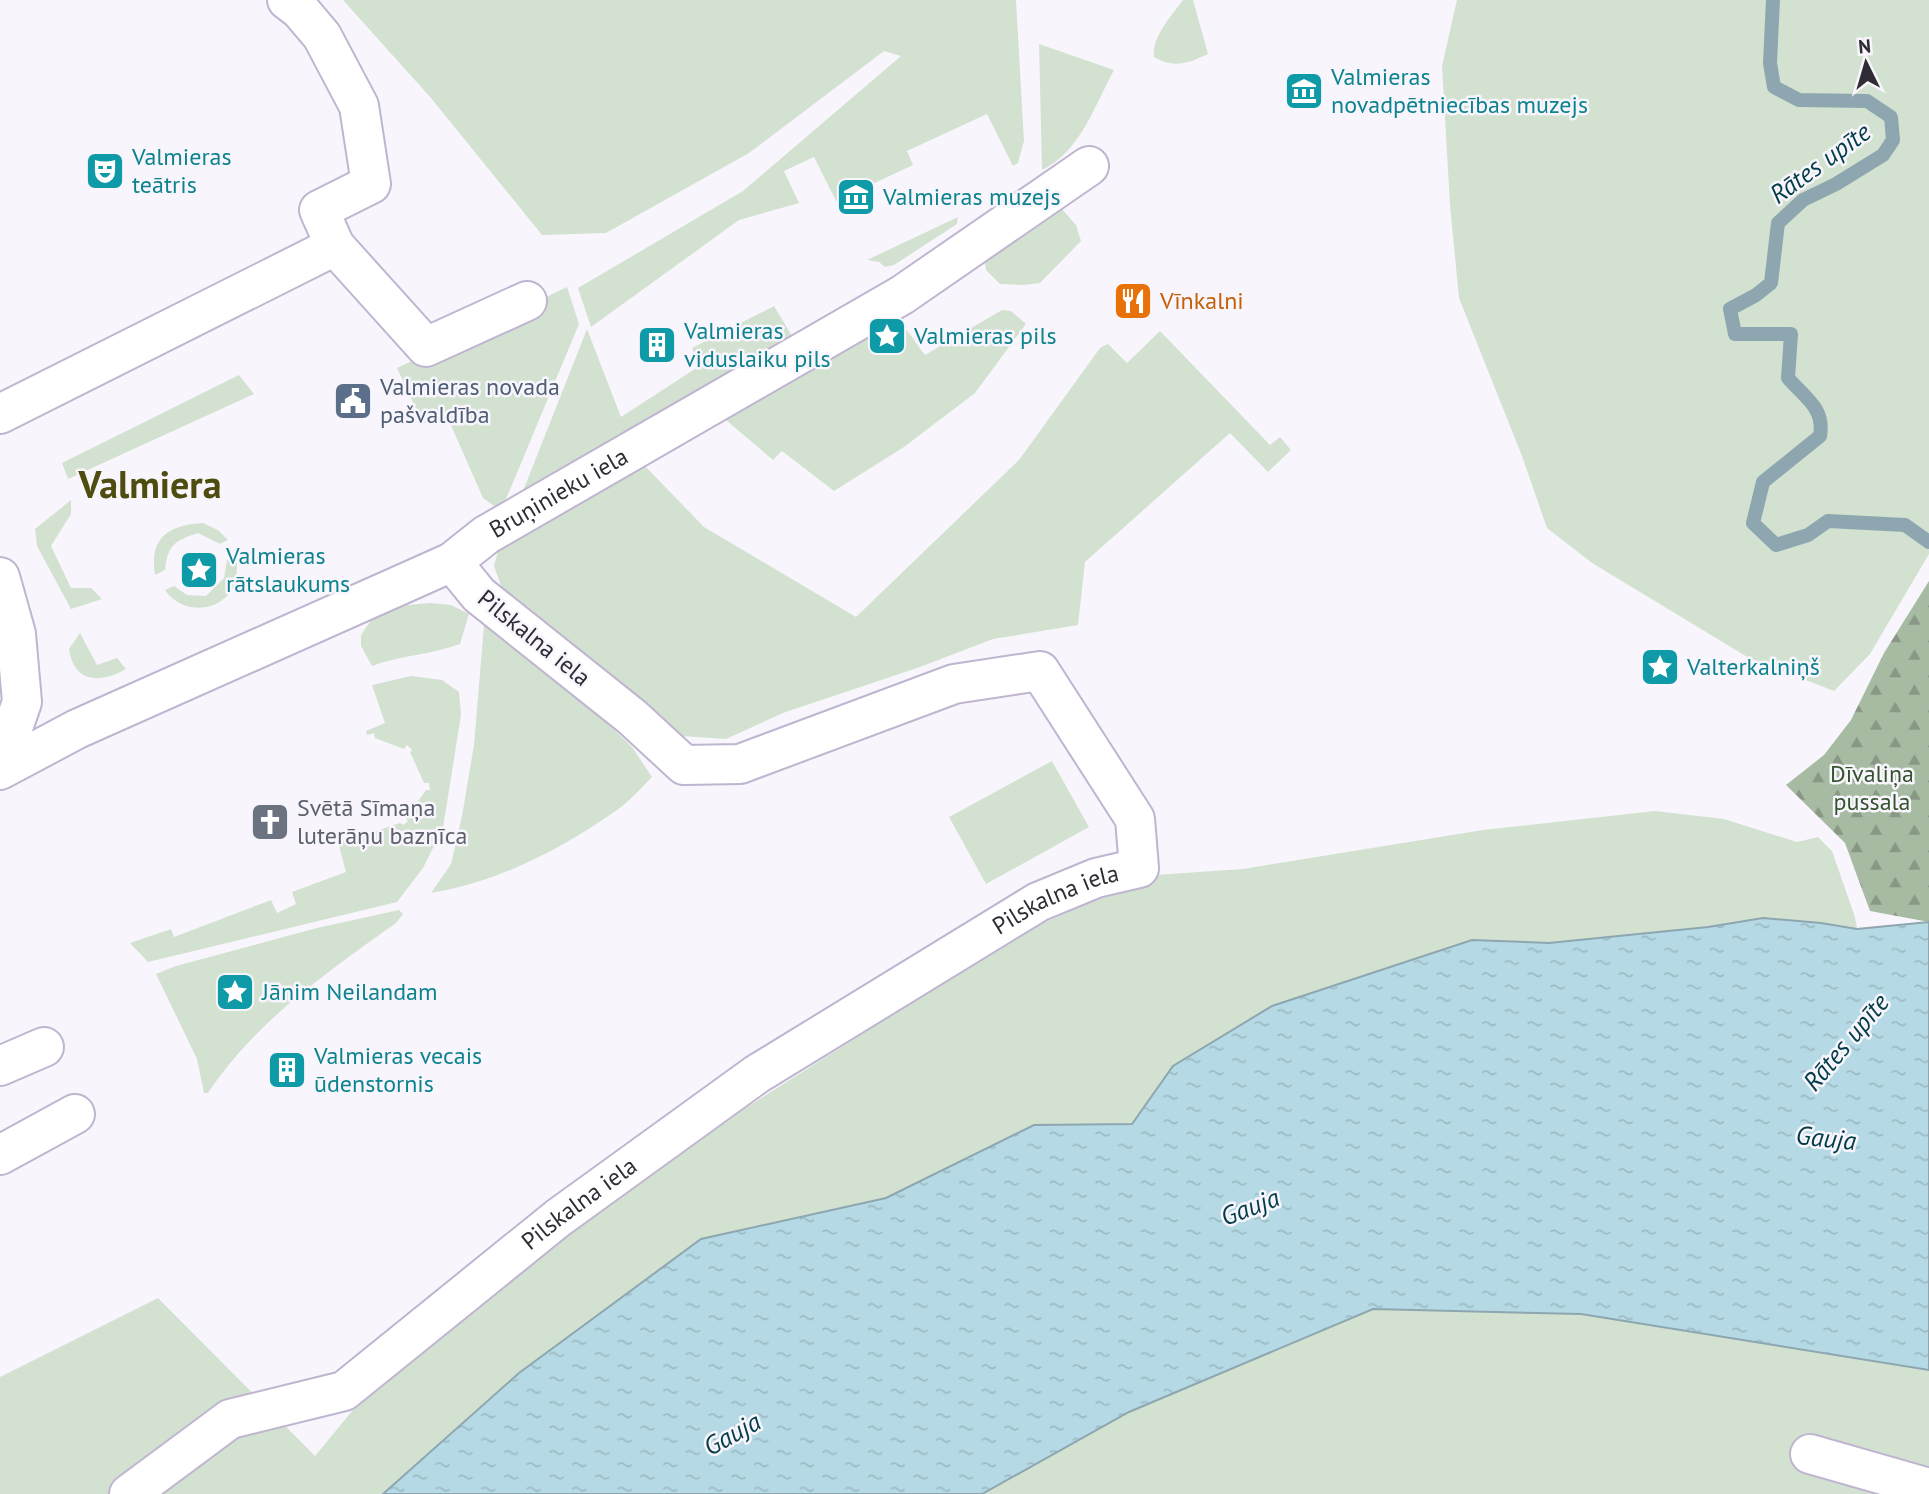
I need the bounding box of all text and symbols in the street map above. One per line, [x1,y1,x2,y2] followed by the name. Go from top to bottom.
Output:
[1831,28,1901,98] north arrow
[1857,34,1872,59] text: N
[1330,61,1588,120] place label: Valmieras novadpētniecības muzejs
[1283,70,1325,112] museum icon: Valmieras novadpētniecības muzejs
[1763,115,1877,210] water label: Rātes upīte
[131,141,232,200] place label: Valmieras teātris
[84,150,126,192] theatre icon: Valmieras teātris
[835,176,877,218] museum icon: Valmieras muzejs
[882,181,1061,212] place label: Valmieras muzejs
[1112,280,1154,322] restaurant icon: Vīnkalni
[1159,285,1244,316] place label: Vīnkalni
[683,315,831,374] place label: Valmieras viduslaiku pils
[866,315,908,357] place icon: Valmieras pils
[913,320,1057,351] place label: Valmieras pils
[636,324,678,366] building icon: Valmieras viduslaiku pils
[379,371,560,430] place label: Valmieras novada pašvaldība
[332,380,374,422] public building icon: Valmieras novada pašvaldība
[484,441,633,545] street label: Bruņinieku iela
[77,459,222,508] district label: Valmiera
[225,540,350,599] place label: Valmieras rātslaukums
[178,549,220,591] place icon: Valmieras rātslaukums
[472,583,597,693] street label: Pilskalna iela
[1639,646,1681,688] place icon: Valterkalniņš
[1686,651,1820,682] place label: Valterkalniņš
[1830,758,1914,817] park label: Dīvaliņa pussala
[297,792,467,851] place label: Svētā Sīmaņa luterāņu baznīca
[249,801,291,843] church icon: Svētā Sīmaņa luterāņu baznīca
[986,857,1122,941] street label: Pilskalna iela
[214,971,256,1013] place icon: Jānim Neilandam
[261,976,437,1007] place label: Jānim Neilandam
[1795,986,1896,1097] water label: Rātes upīte
[313,1040,482,1099] place label: Valmieras vecais ūdenstornis
[266,1049,308,1091] building icon: Valmieras vecais ūdenstornis
[1794,1118,1858,1157] water label: Gauja
[515,1150,643,1256] street label: Pilskalna iela
[1216,1180,1284,1233] water label: Gauja
[697,1404,766,1463] water label: Gauja

